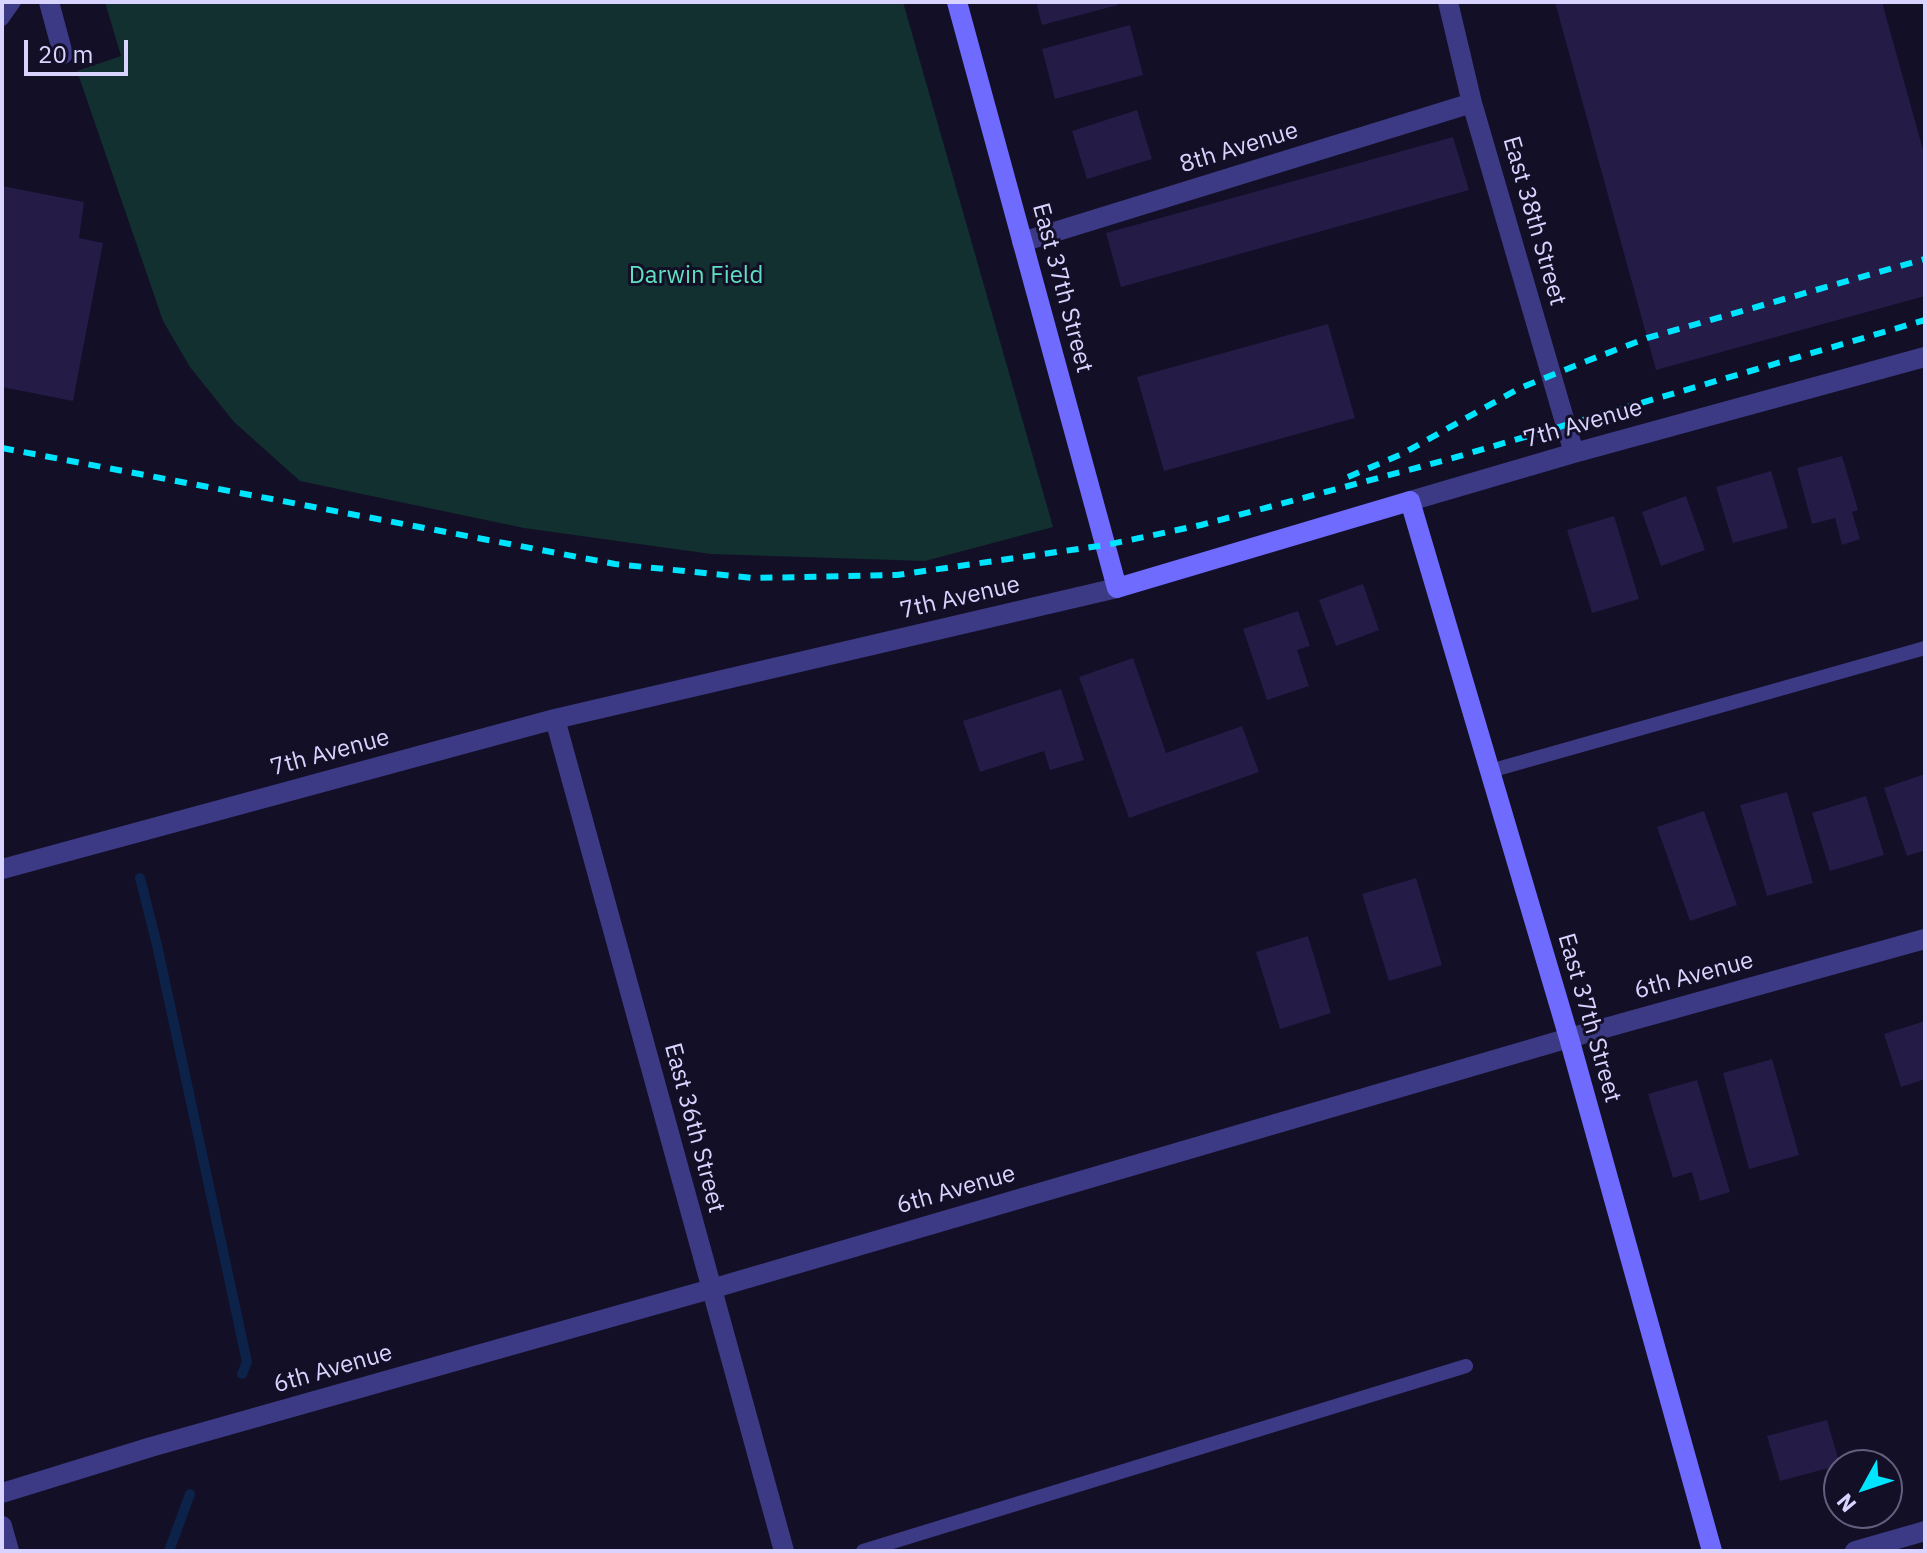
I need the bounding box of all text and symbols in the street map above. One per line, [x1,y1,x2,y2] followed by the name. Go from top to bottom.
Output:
[28,24,132,74] scale bar
[38,38,93,70] text: 20 m
[1176,116,1302,180] street label: 8th Avenue
[1496,133,1572,309] street label: East 38th Street
[1025,200,1099,376] street label: East 37th Street
[629,262,763,290] park label: Darwin Field
[1520,393,1646,455] street label: 7th Avenue
[897,570,1023,626] street label: 7th Avenue
[267,723,393,783] street label: 7th Avenue
[1551,930,1627,1106] street label: East 37th Street
[1631,946,1757,1006] street label: 6th Avenue
[657,1040,731,1216] street label: East 36th Street
[893,1159,1019,1221] street label: 6th Avenue
[270,1338,396,1400] street label: 6th Avenue
[1823,1449,1903,1529] north arrow
[1830,1488,1862,1519] text: N

